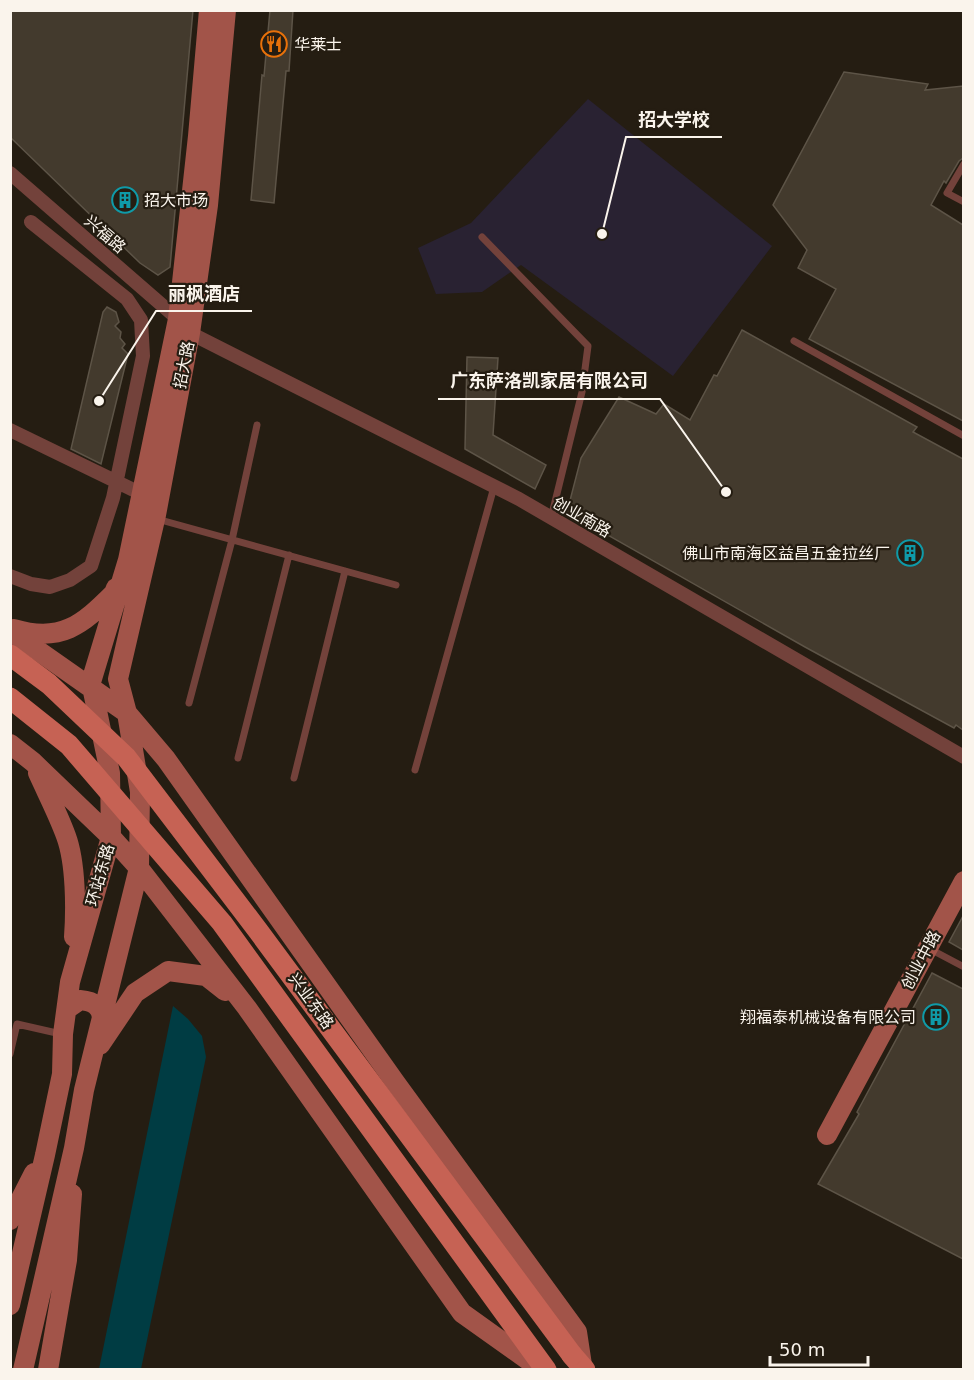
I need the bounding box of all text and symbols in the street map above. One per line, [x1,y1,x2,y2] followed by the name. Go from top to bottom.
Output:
[259,29,289,59] restaurant icon: 华莱士
[294,35,342,54] place label: 华莱士
[626,101,722,137] callout: 招大学校
[638,109,710,130] text: 招大学校
[110,185,140,215] building icon: 招大市场
[144,191,208,210] place label: 招大市场
[81,211,129,257] street label: 兴福路
[156,275,252,311] callout: 丽枫酒店
[168,283,240,304] text: 丽枫酒店
[170,340,198,390] street label: 招大路
[438,363,660,399] callout: 广东萨洛凯家居有限公司
[450,370,648,391] text: 广东萨洛凯家居有限公司
[550,493,614,541] street label: 创业南路
[895,538,925,568] building icon: 佛山市南海区益昌五金拉丝厂
[682,544,890,563] place label: 佛山市南海区益昌五金拉丝厂
[82,842,118,908] street label: 环站东路
[898,927,944,993] street label: 创业中路
[285,970,337,1032] street label: 兴业东路
[921,1002,951,1032] building icon: 翔福泰机械设备有限公司
[740,1008,916,1027] place label: 翔福泰机械设备有限公司
[770,1329,868,1367] scale bar
[779,1339,825,1360] text: 50 m

